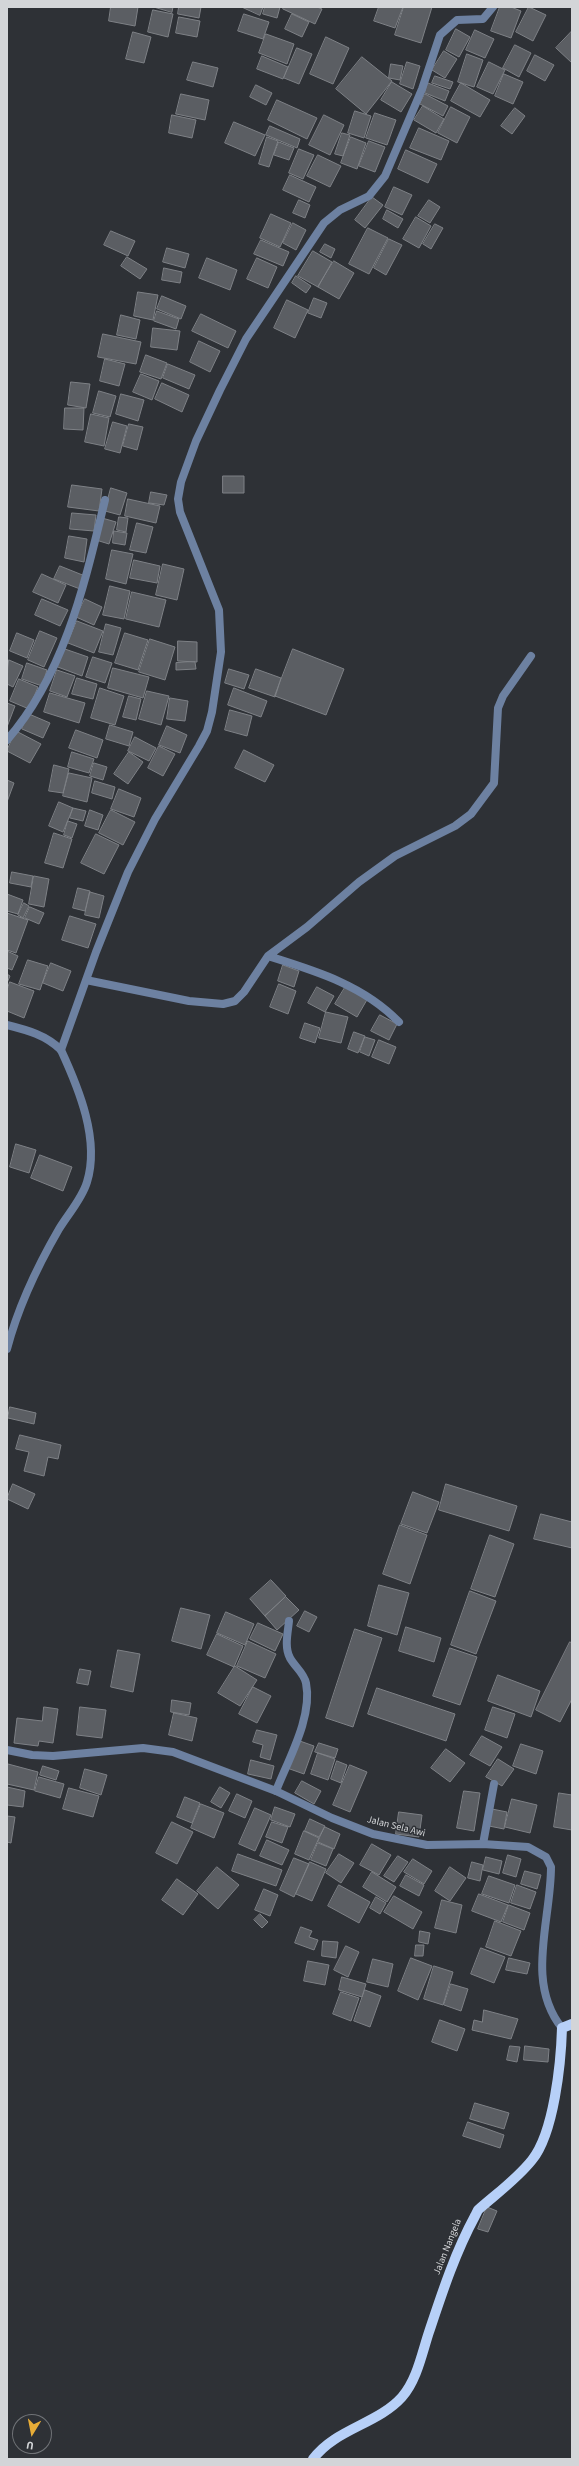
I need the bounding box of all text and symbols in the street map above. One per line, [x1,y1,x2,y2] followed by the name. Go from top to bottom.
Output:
[366,1814,426,1840] street label: Jalan Sela Awi
[431,2217,465,2277] street label: Jalan Nangela
[12,2414,52,2454] north arrow
[25,2437,35,2453] text: U

